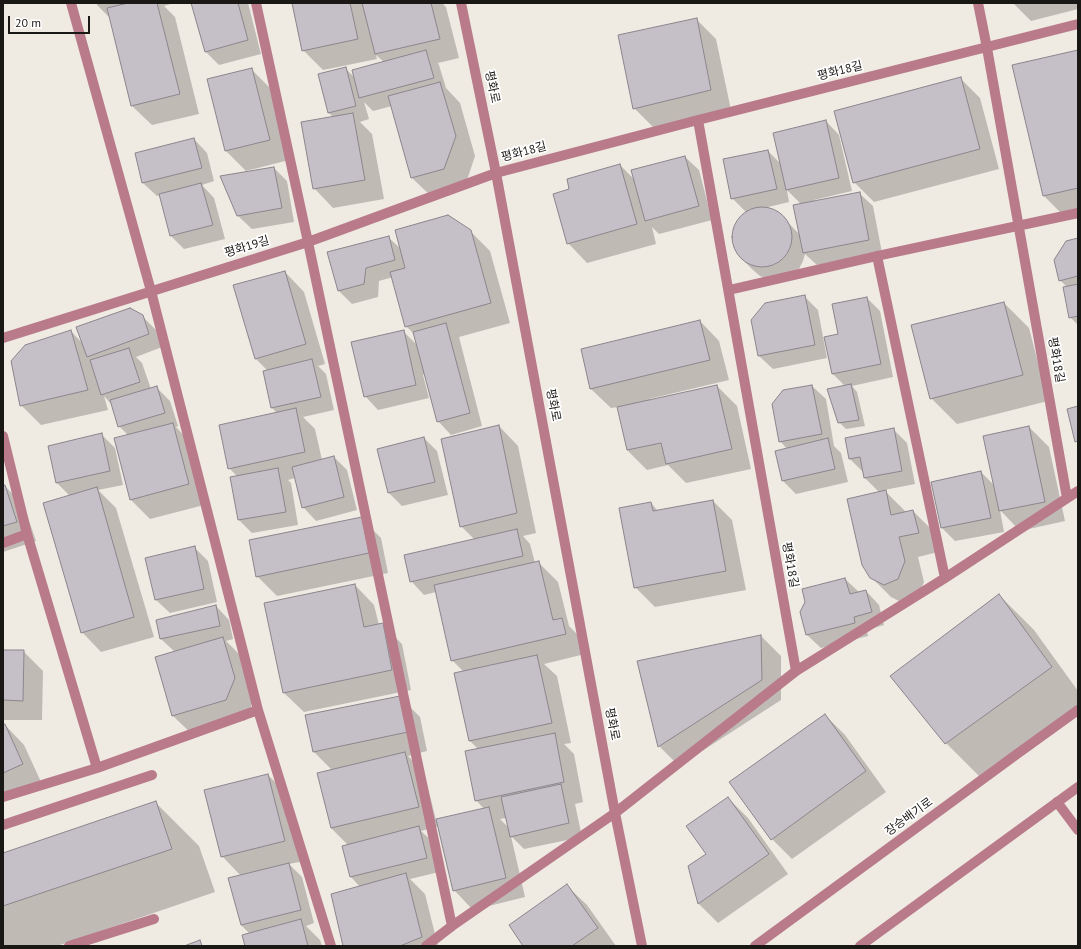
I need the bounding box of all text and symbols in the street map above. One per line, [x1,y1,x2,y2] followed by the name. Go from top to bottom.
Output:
[10,8,92,34] scale bar
[15,15,41,30] text: 20 m
[816,58,864,84] street label: 평화18길
[482,69,502,105] street label: 평화로
[500,139,548,165] street label: 평화18길
[223,233,271,261] street label: 평화19길
[1045,336,1067,384] street label: 평화18길
[543,387,563,423] street label: 평화로
[779,541,801,589] street label: 평화18길
[602,706,622,742] street label: 평화로
[882,795,936,839] street label: 장승배기로

